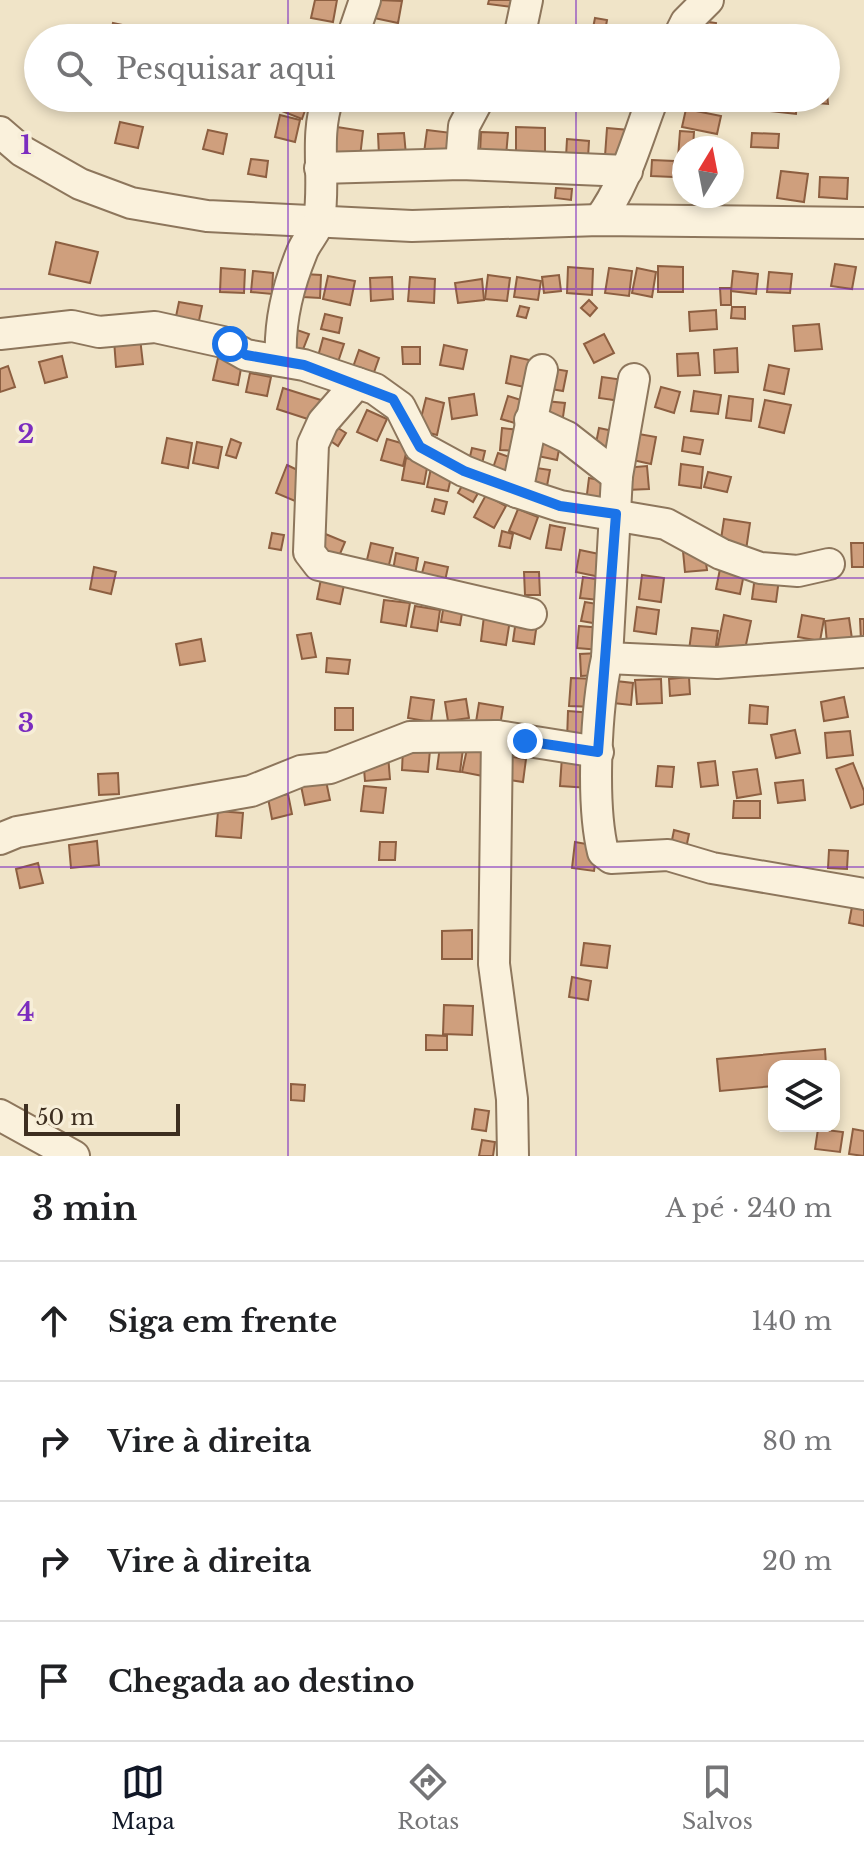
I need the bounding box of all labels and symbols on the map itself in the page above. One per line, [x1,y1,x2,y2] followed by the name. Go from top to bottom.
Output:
[20,129,32,161] text: 1
[672,136,744,208] north arrow
[212,326,248,362] route start
[18,418,34,450] text: 2
[18,707,34,739] text: 3
[507,723,543,759] route end
[17,996,35,1028] text: 4
[24,1100,180,1136] scale bar

